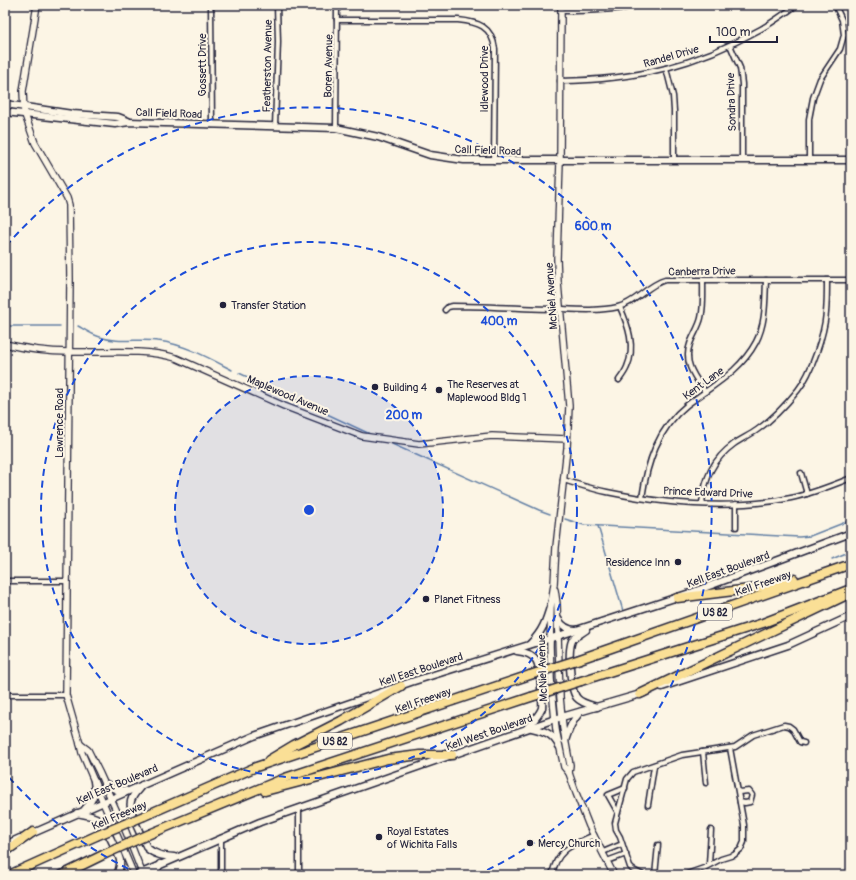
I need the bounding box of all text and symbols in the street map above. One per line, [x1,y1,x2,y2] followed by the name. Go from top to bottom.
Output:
[710,18,777,44] scale bar
[260,19,275,113] street label: Featherston Avenue
[716,25,751,40] text: 100 m
[196,33,209,97] street label: Gossett Drive
[321,34,336,98] street label: Boren Avenue
[642,42,701,71] street label: Randel Drive
[478,45,491,113] street label: Idlewood Drive
[724,72,739,132] street label: Sondra Drive
[135,106,203,121] street label: Call Field Road
[454,143,522,158] street label: Call Field Road
[575,219,612,234] text: 600 m
[543,261,560,330] street label: McNiel Avenue
[668,264,736,279] street label: Canberra Drive
[231,299,306,312] place label: Transfer Station
[218,300,228,310] marker: Transfer Station
[480,314,518,329] text: 400 m
[680,364,727,403] street label: Kent Lane
[245,372,331,419] street label: Maplewood Avenue
[447,378,527,404] place label: The Reserves at Maplewood Bldg 1
[383,381,428,394] place label: Building 4
[370,382,380,392] marker: Building 4
[434,385,444,395] marker: The Reserves at Maplewood Bldg 1
[53,388,66,458] street label: Lawrence Road
[386,408,423,423] text: 200 m
[663,484,754,501] street label: Prince Edward Drive
[302,503,316,517] centre of rings
[685,548,771,590] street label: Kell East Boulevard
[605,556,670,569] place label: Residence Inn
[673,557,683,567] marker: Residence Inn
[734,568,793,599] street label: Kell Freeway
[434,593,501,606] place label: Planet Fitness
[421,594,431,604] marker: Planet Fitness
[698,604,732,620] road number: US 82
[535,634,550,702] street label: McNiel Avenue
[378,650,465,689] street label: Kell East Boulevard
[394,685,453,716] street label: Kell Freeway
[444,711,534,753] street label: Kell West Boulevard
[318,733,352,749] road number: US 82
[75,761,160,807] street label: Kell East Boulevard
[90,798,149,833] street label: Kell Freeway
[387,825,457,851] place label: Royal Estates of Wichita Falls
[374,832,384,842] marker: Royal Estates of Wichita Falls
[538,837,600,850] place label: Mercy Church
[525,838,535,848] marker: Mercy Church

